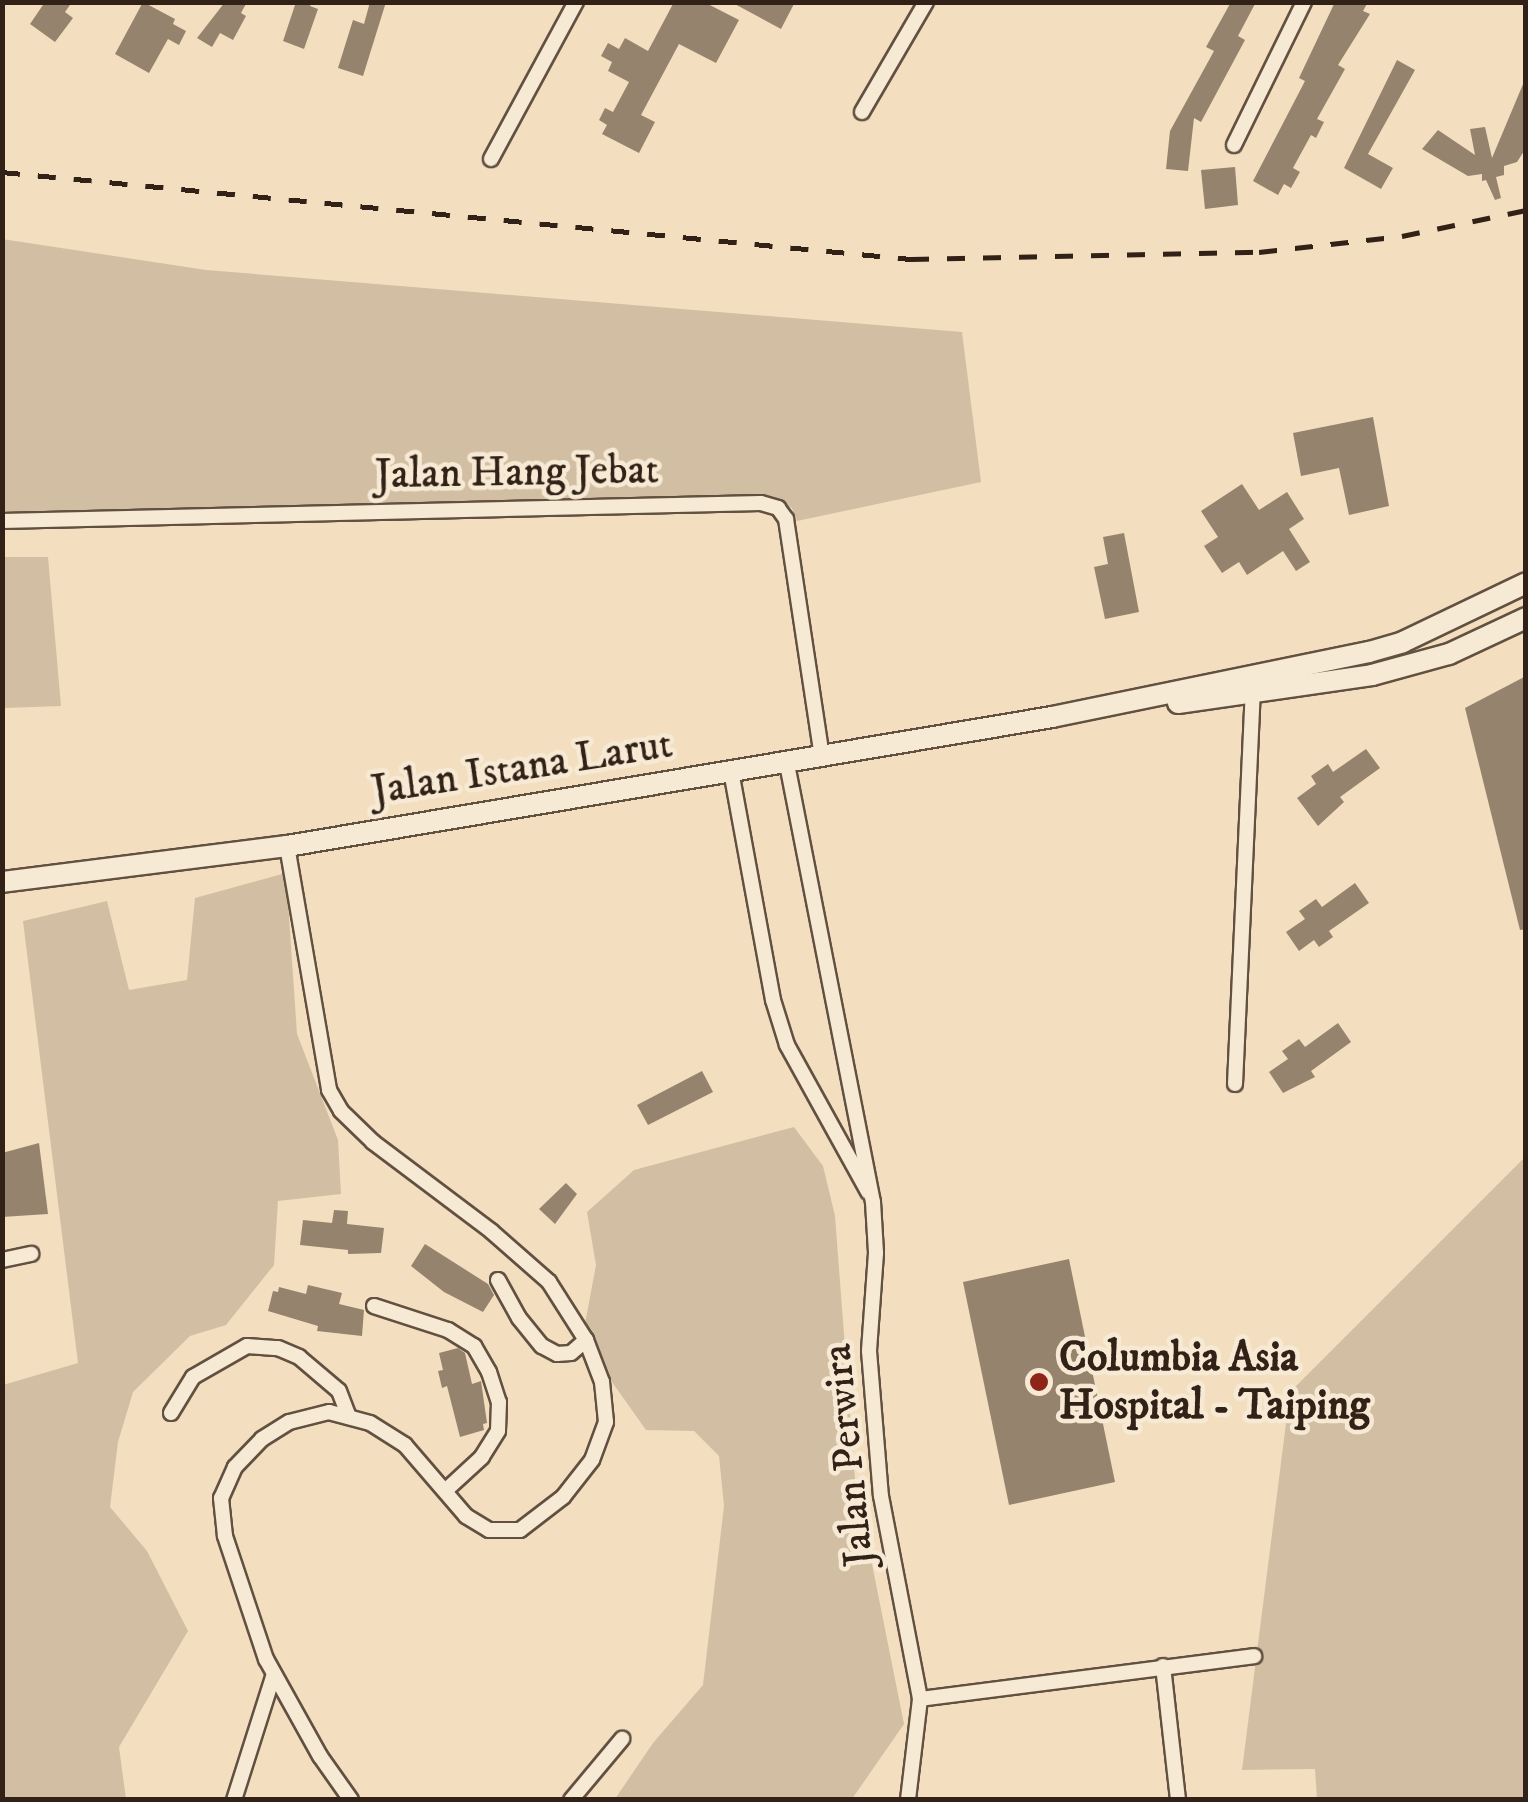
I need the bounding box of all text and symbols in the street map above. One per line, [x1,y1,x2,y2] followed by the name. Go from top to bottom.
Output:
[375,445,659,501] street label: Jalan Hang Jebat
[368,719,676,817] street label: Jalan Istana Larut
[1059,1333,1370,1432] place label: Columbia Asia Hospital - Taiping
[812,1341,886,1569] street label: Jalan Perwira
[1028,1371,1050,1393] marker: Columbia Asia Hospital - Taiping

